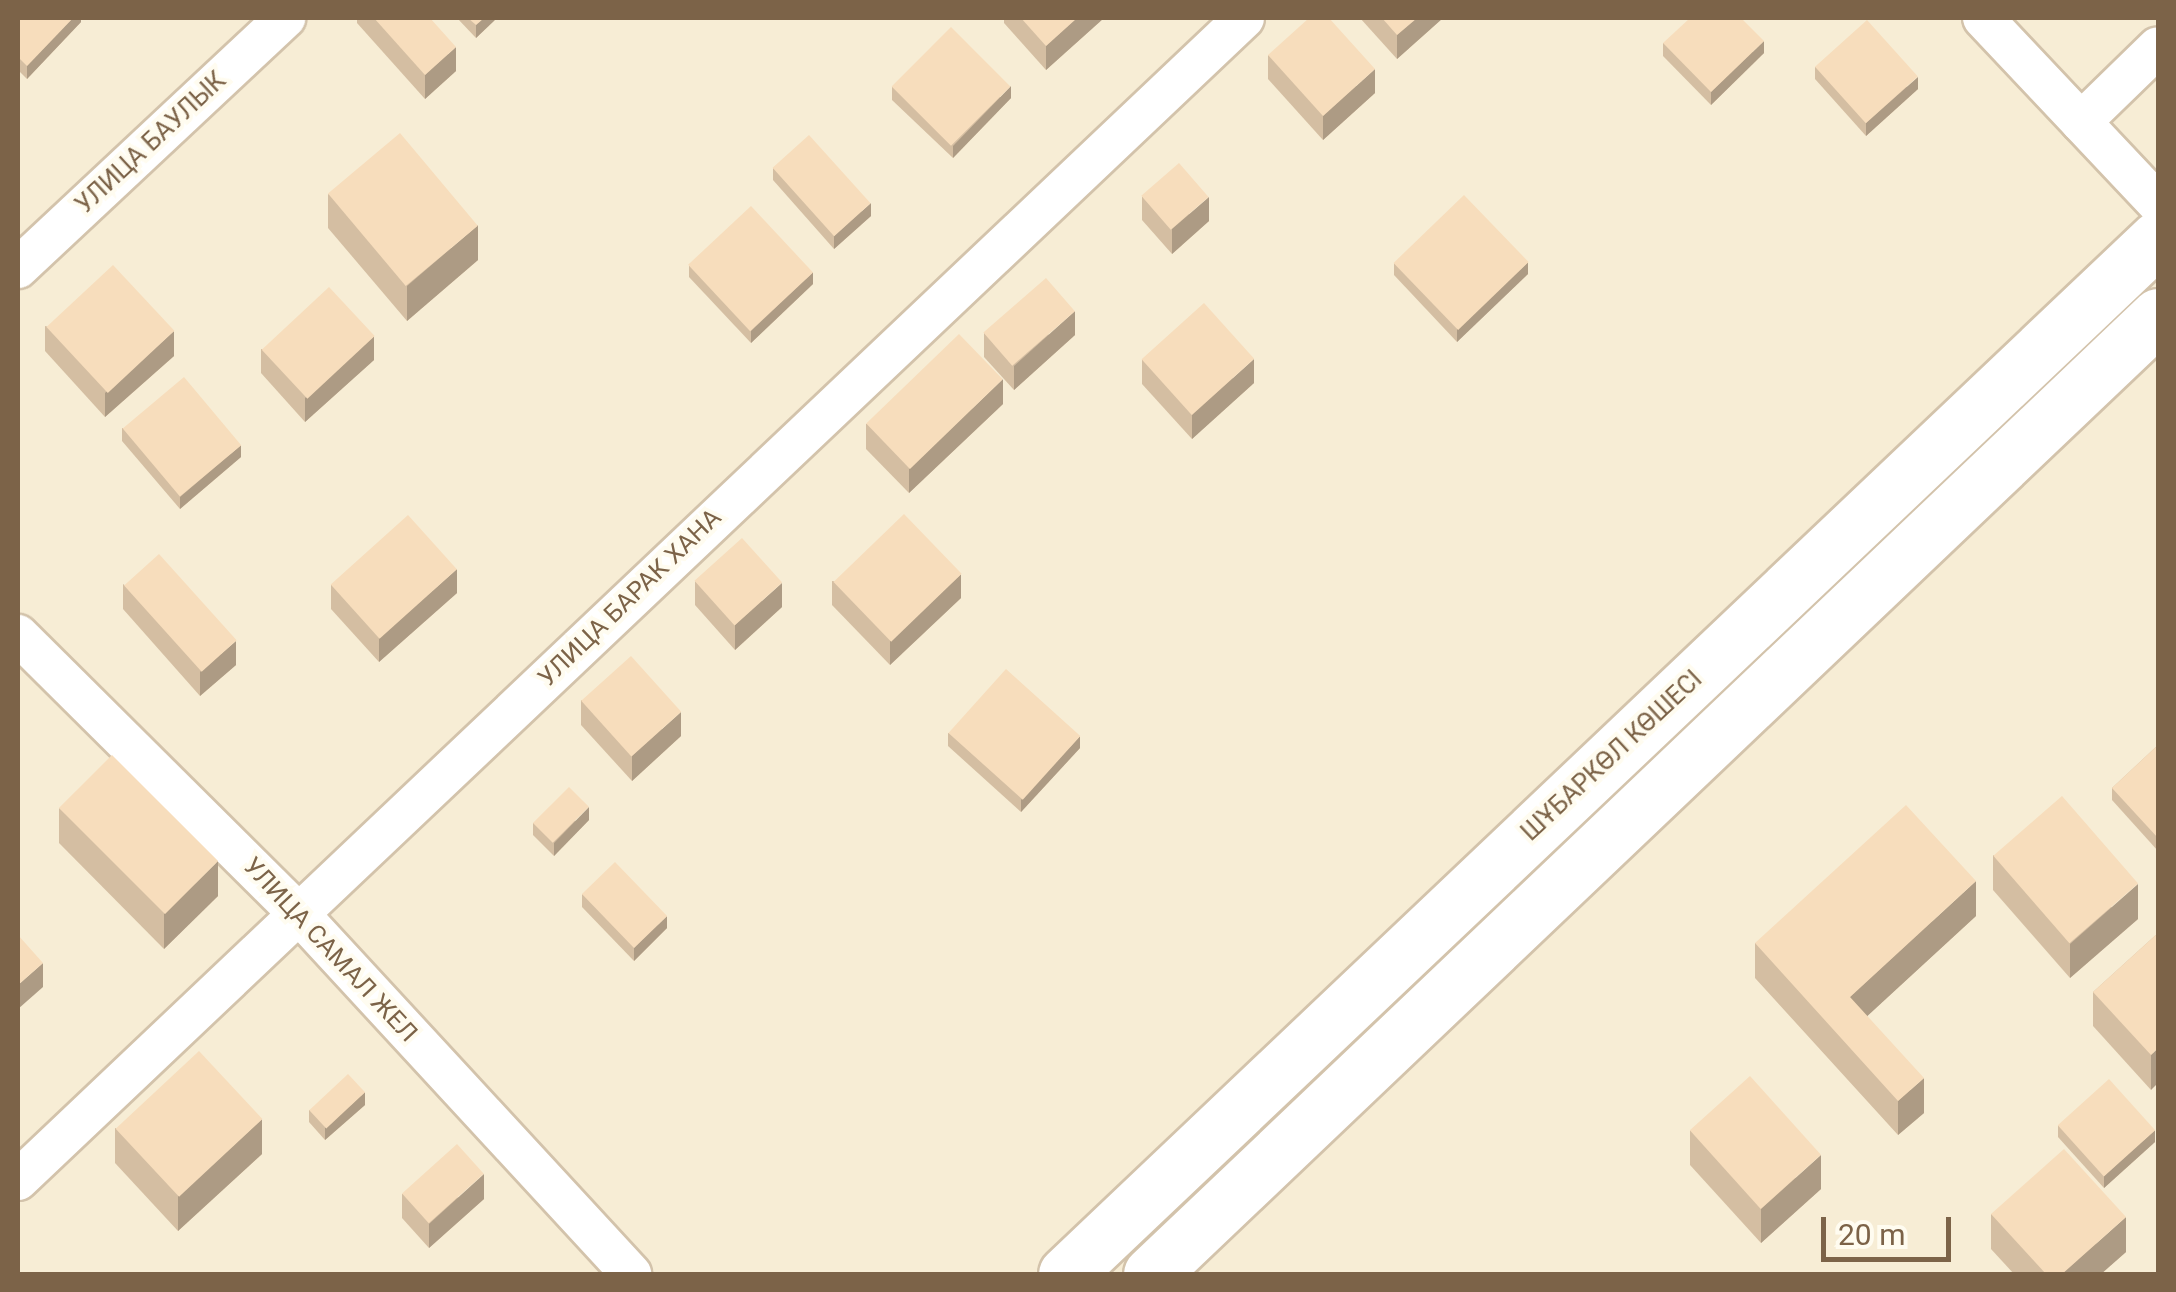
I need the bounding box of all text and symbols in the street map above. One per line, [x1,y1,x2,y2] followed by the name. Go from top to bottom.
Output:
[70,66,232,220] street label: УЛИЦА БАУЛЫК
[532,503,728,693] street label: УЛИЦА БАРАК ХАНА
[1515,665,1709,847] street label: ШҰБАРКӨЛ КӨШЕСІ
[237,852,423,1048] street label: УЛИЦА САМАЛ ЖЕЛ
[1826,1197,1956,1259] scale bar
[1838,1217,1905,1252] text: 20 m

